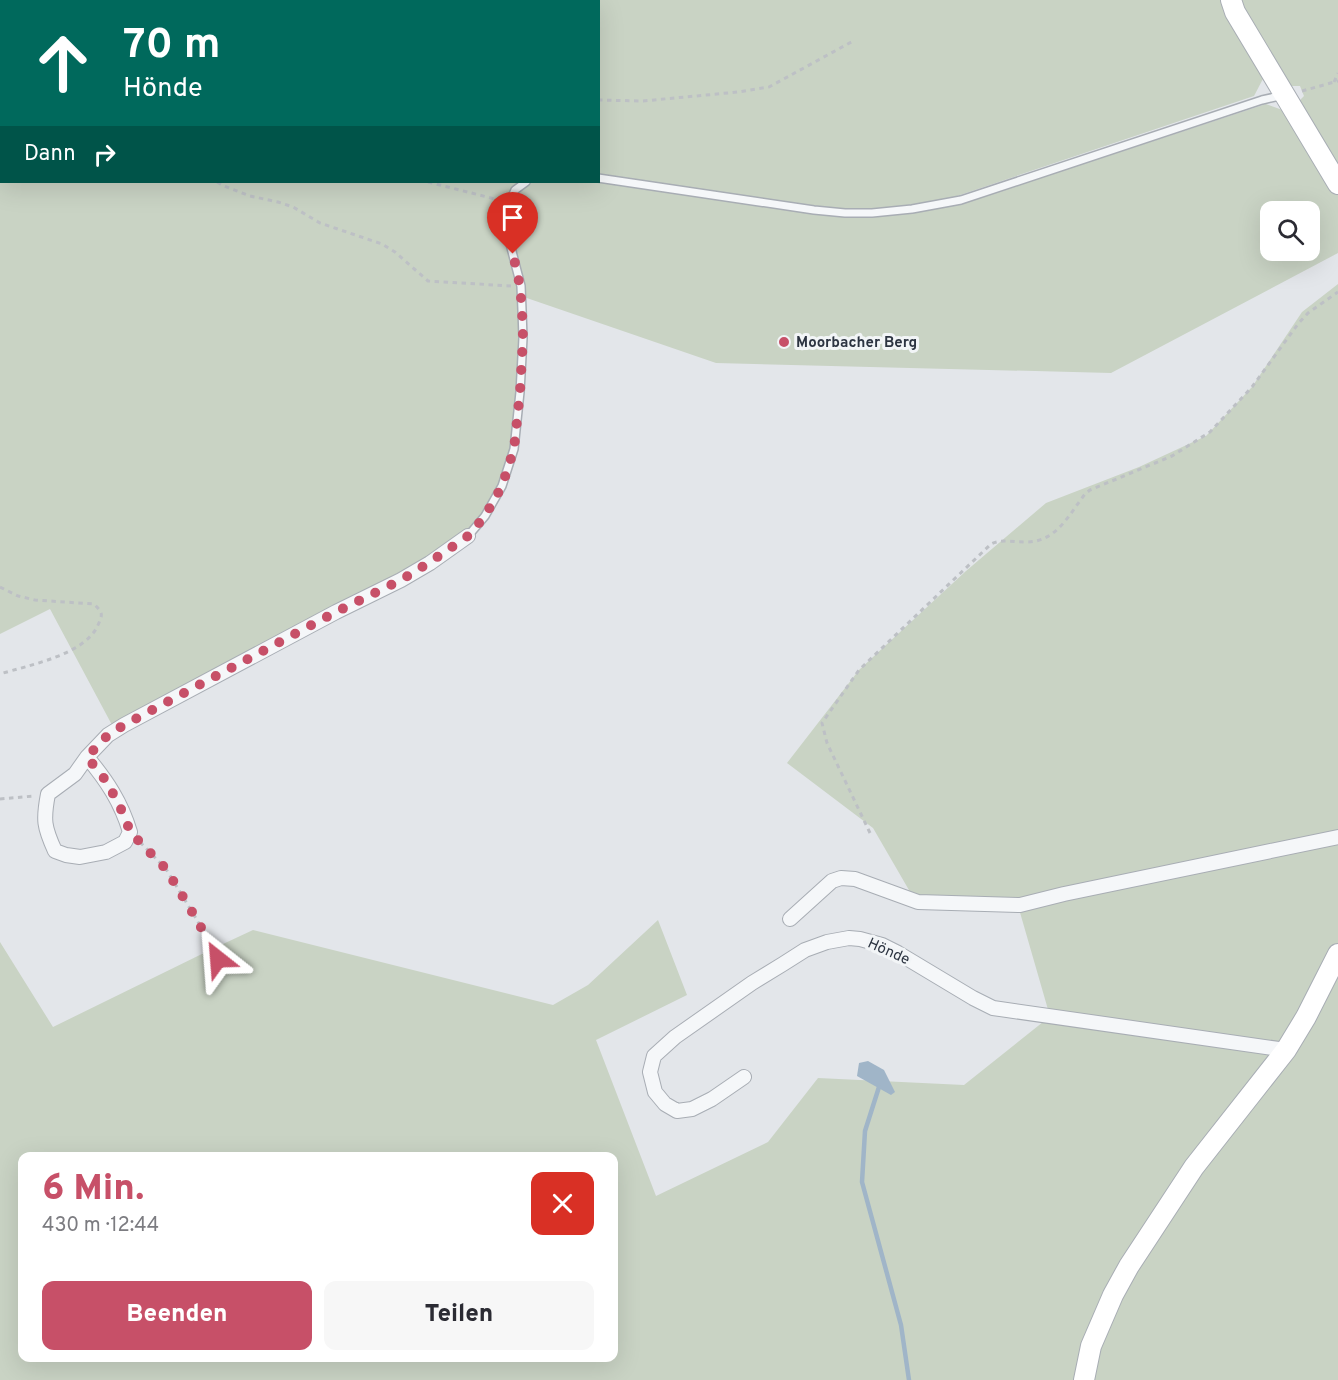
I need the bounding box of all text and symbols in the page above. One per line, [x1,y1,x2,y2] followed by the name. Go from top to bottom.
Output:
[123,20,221,73] text: 70 m
[24,24,102,102] icon: ahead
[123,72,203,106] text: Hönde
[88,138,121,171] icon: right
[24,141,76,168] text: Dann
[487,192,538,254] pin
[496,201,529,234] icon: arrive
[1260,201,1320,261] map controls
[1260,201,1320,261] button: search
[796,334,917,353] place label: Moorbacher Berg
[777,335,791,349] marker: Moorbacher Berg
[186,927,250,991] position arrow
[864,935,912,970] street label: Hönde
[42,1167,144,1213] text: 6 Min.
[531,1172,594,1235] button: close
[42,1213,159,1239] text: 430 m · 12:44
[42,1281,312,1350] button: Beenden
[324,1281,594,1350] button: Teilen

